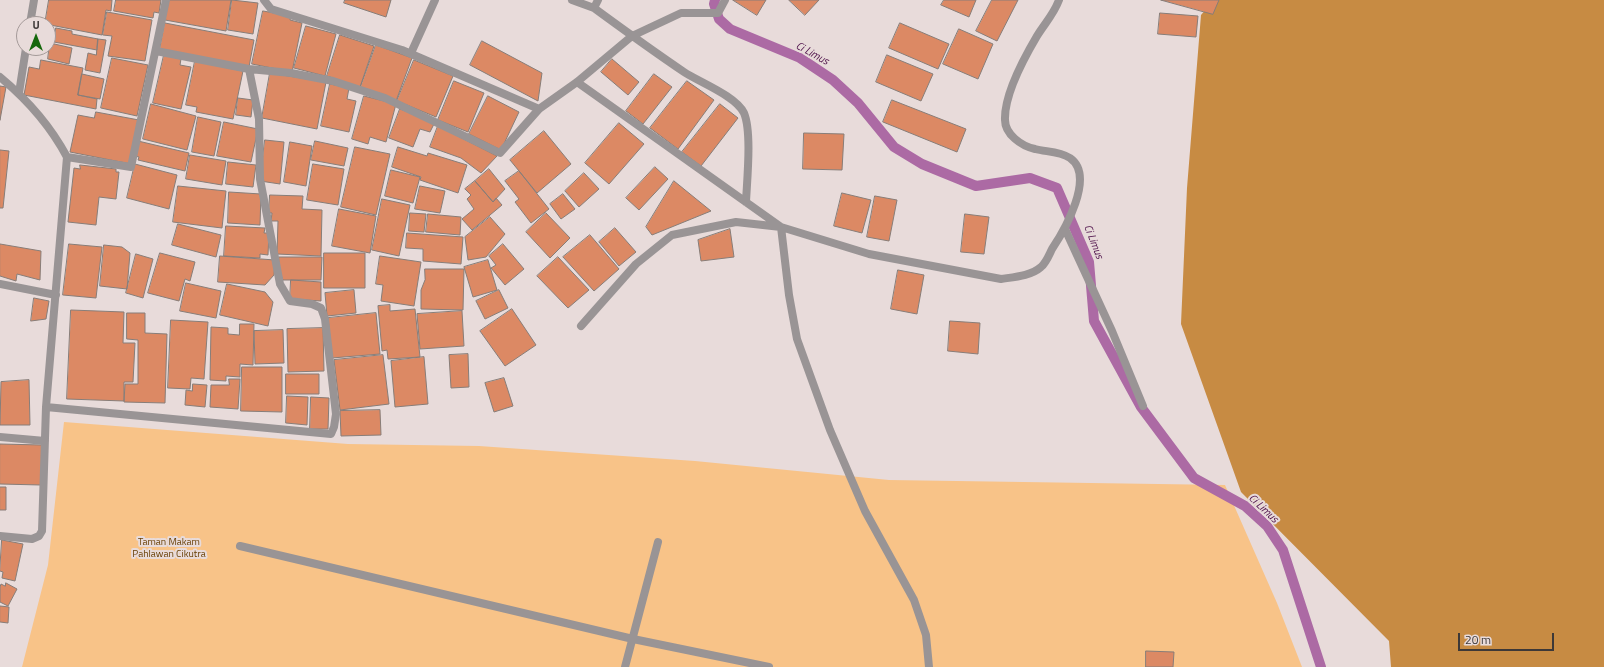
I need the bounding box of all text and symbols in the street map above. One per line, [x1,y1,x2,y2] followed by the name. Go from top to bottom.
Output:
[16,16,56,56] north arrow
[32,17,40,33] text: U
[793,40,831,68] water label: Ci Limus
[1080,223,1106,261] water label: Ci Limus
[1245,492,1281,526] water label: Ci Limus
[132,537,206,560] park label: Taman Makam Pahlawan Cikutra
[1460,625,1556,651] scale bar
[1465,630,1491,649] text: 20 m

